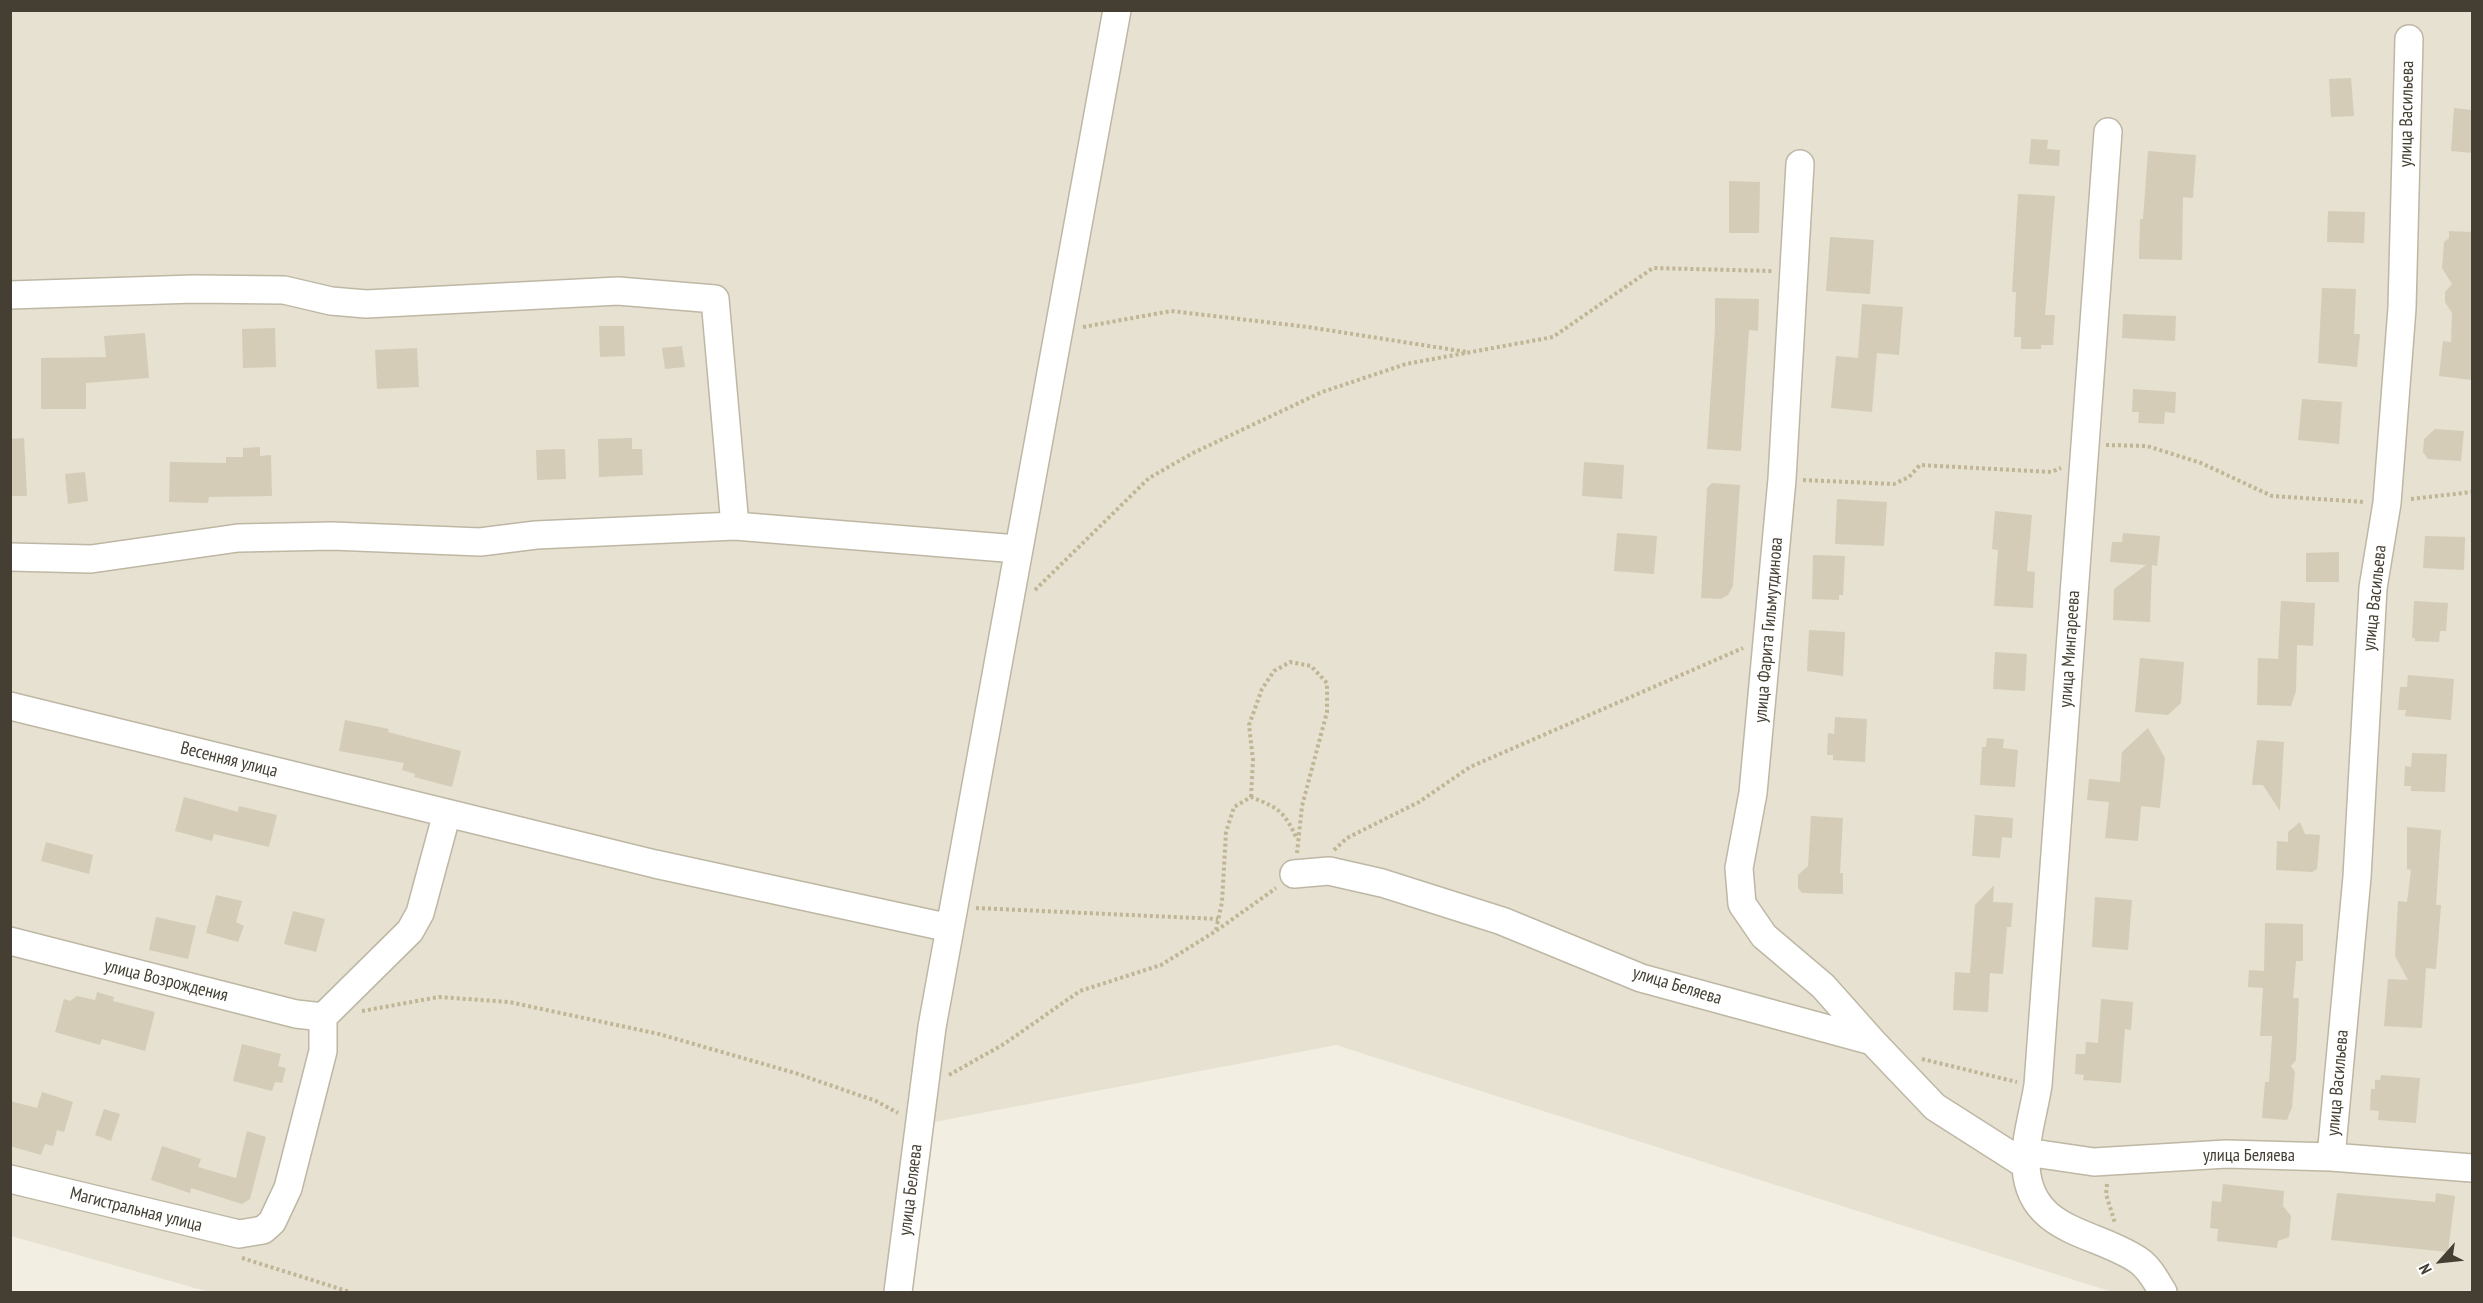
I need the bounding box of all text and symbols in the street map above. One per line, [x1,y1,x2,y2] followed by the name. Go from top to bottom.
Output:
[2395,61,2419,167] street label: улица Васильева
[1750,536,1788,724] street label: улица Фарита Гильмутдинова
[2359,544,2391,652] street label: улица Васильева
[2055,590,2085,708] street label: улица Мингареева
[178,737,280,783] street label: Весенняя улица
[102,955,230,1007] street label: улица Возрождения
[1630,962,1724,1010] street label: улица Беляева
[2323,1029,2353,1137] street label: улица Васильева
[895,1143,927,1237] street label: улица Беляева
[2203,1145,2295,1167] street label: улица Беляева
[68,1183,204,1237] street label: Магистральная улица
[2411,1231,2471,1291] north arrow
[2414,1261,2436,1278] text: N

